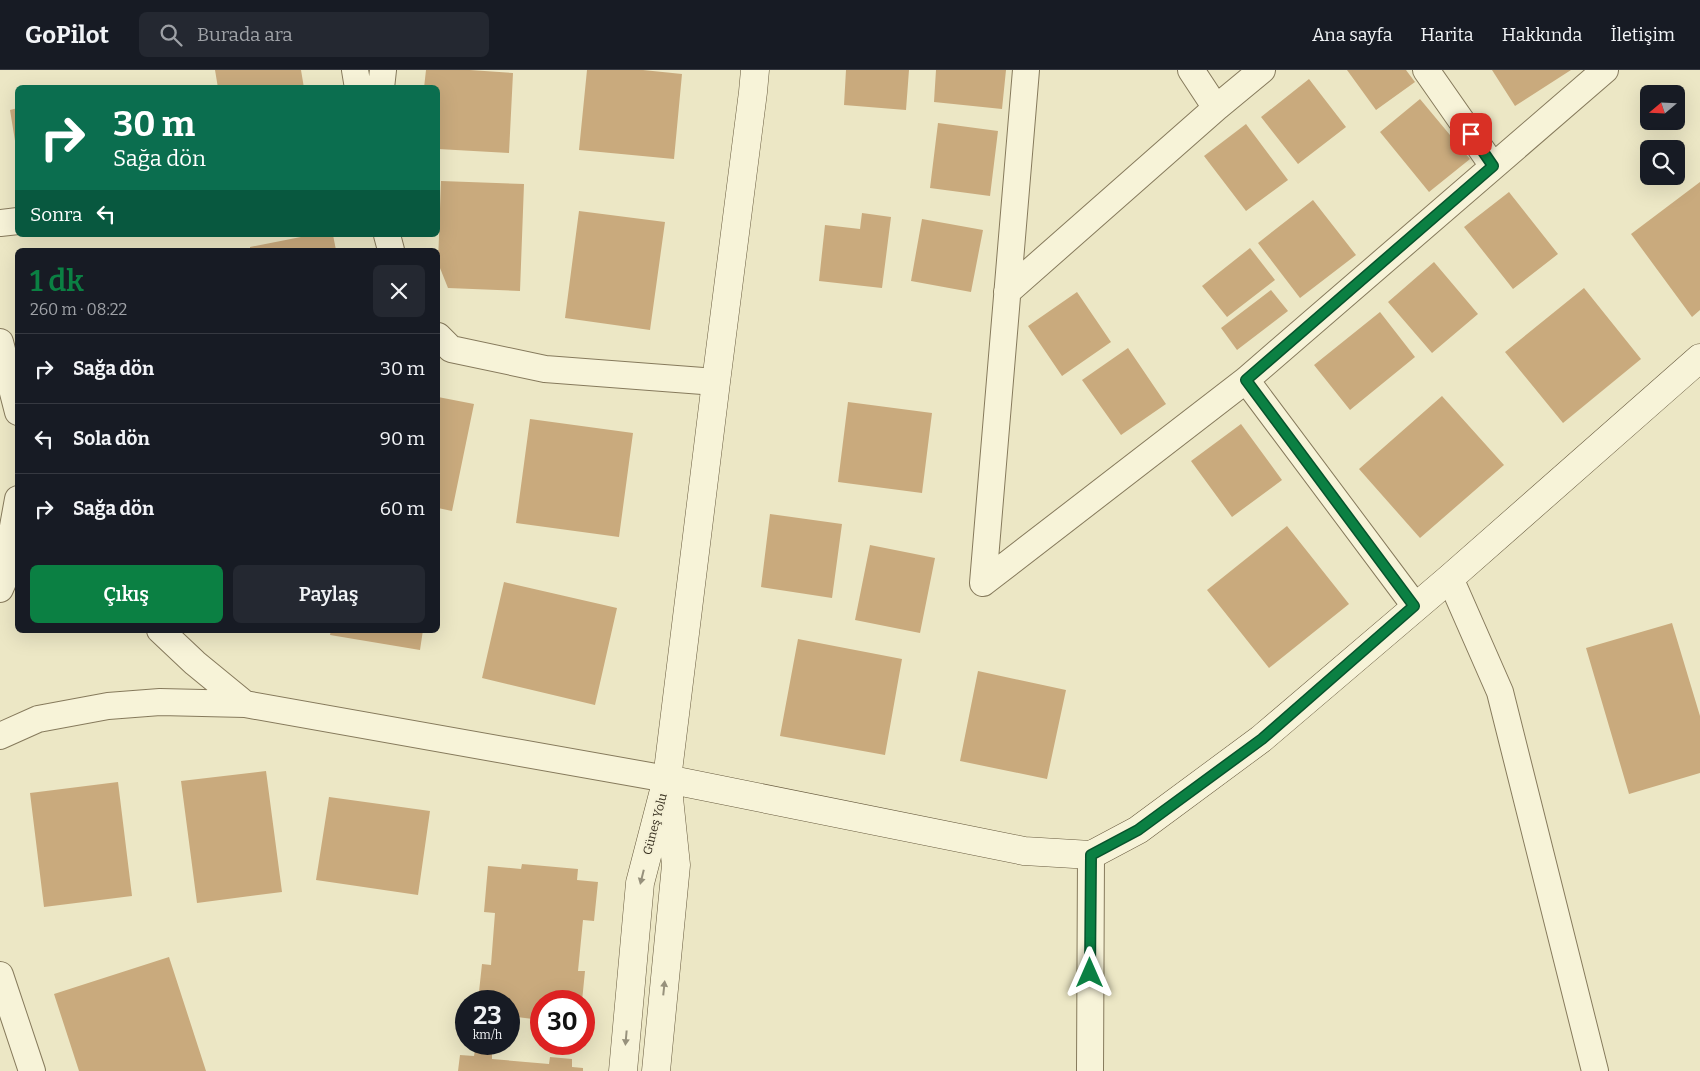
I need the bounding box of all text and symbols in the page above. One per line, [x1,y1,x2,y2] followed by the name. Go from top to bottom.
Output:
[139,12,489,57] search box
[25,21,109,49] text: GoPilot
[157,21,185,49] icon: search
[197,23,293,46] text: Burada ara
[1312,24,1393,46] text: Ana sayfa
[1421,24,1474,46] text: Harita
[1502,24,1582,46] text: Hakkında
[1610,24,1675,46] text: İletişim
[1640,85,1685,130] north arrow
[1640,85,1685,185] map controls
[113,103,195,145] text: 30 m
[30,105,95,170] icon: right
[1450,113,1492,155] pin
[1457,120,1485,148] icon: arrive
[1640,140,1685,185] button: search
[113,145,206,172] text: Sağa dön
[92,200,120,228] icon: left
[30,203,82,226] text: Sonra
[30,263,84,299] text: 1 dk
[373,265,425,317] button: close
[30,300,127,319] text: 260 m · 08:22
[30,355,58,383] icon: right
[73,357,154,380] text: Sağa dön
[380,357,425,380] text: 30 m
[30,425,58,453] icon: left
[73,427,150,450] text: Sola dön
[380,427,425,450] text: 90 m
[30,495,58,523] icon: right
[73,497,154,520] text: Sağa dön
[380,497,425,520] text: 60 m
[30,565,223,623] button: Çıkış
[233,565,425,623] button: Paylaş
[640,791,670,856] street label: Güneş Yolu
[637,869,645,884] one-way arrow
[1063,946,1115,998] position arrow
[660,979,668,995] one-way arrow
[530,990,595,1055] speed limit sign: 30
[473,1001,502,1031] text: 23
[473,1028,502,1042] text: km/h
[622,1031,630,1047] one-way arrow

